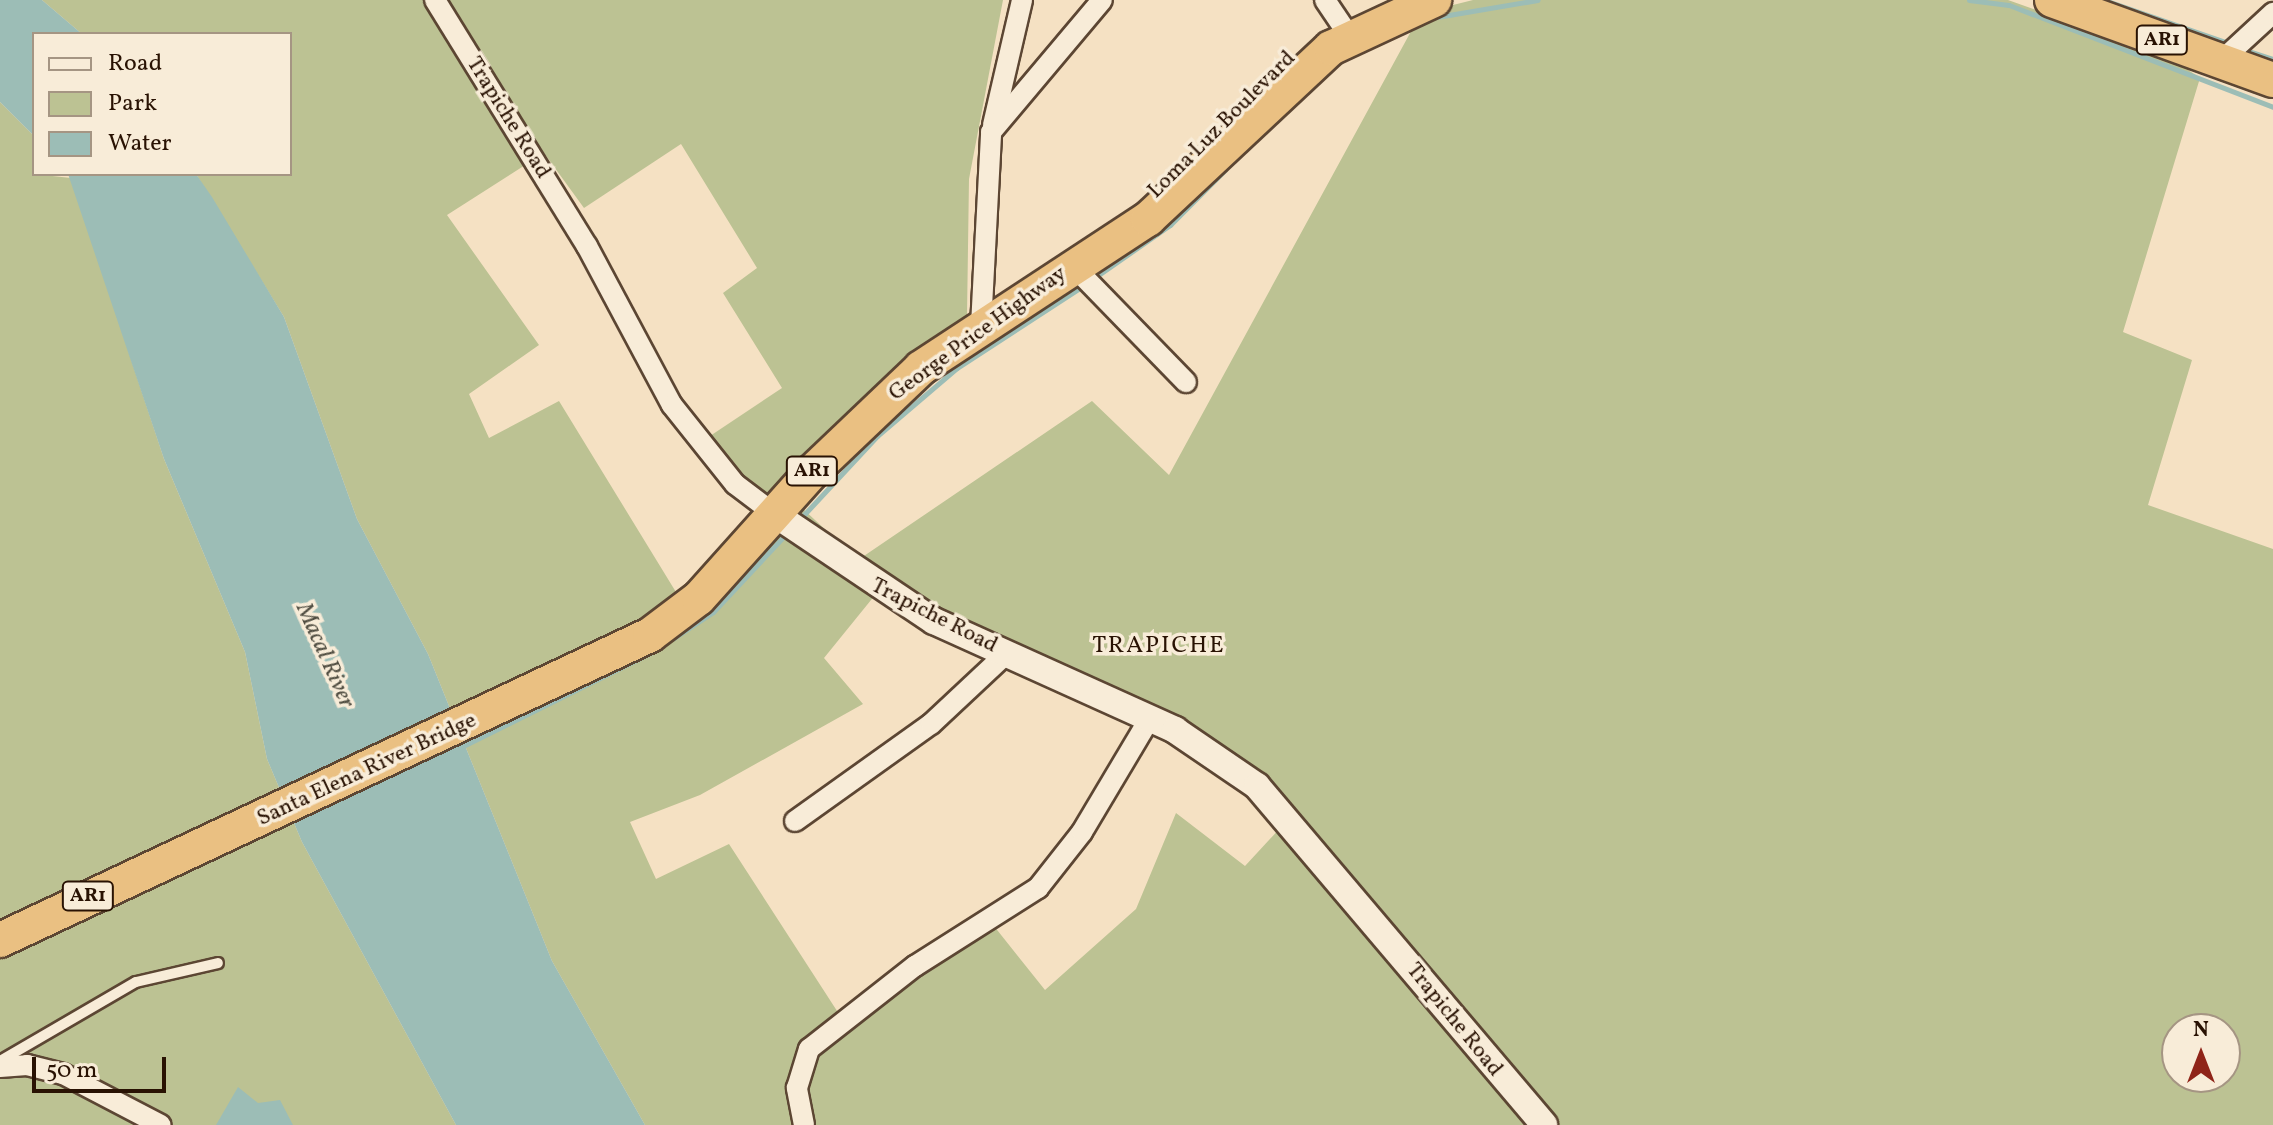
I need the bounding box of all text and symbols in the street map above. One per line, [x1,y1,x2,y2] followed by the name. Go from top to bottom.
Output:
[2134,24,2190,56] road number: AR1
[32,32,292,176] legend
[1143,46,1301,204] street label: Loma Luz Boulevard
[108,47,162,81] text: Road
[460,52,556,184] street label: Trapiche Road
[108,87,157,121] text: Park
[108,127,172,161] text: Water
[884,261,1072,407] street label: George Price Highway
[784,455,840,487] road number: AR1
[866,573,1002,659] street label: Trapiche Road
[288,599,360,713] water label: Macal River
[1092,633,1226,661] district label: TRAPICHE
[253,708,481,832] street label: Santa Elena River Bridge
[60,880,116,912] road number: AR1
[1400,958,1508,1082] street label: Trapiche Road
[2161,1013,2241,1093] north arrow
[2193,1015,2209,1046] text: N
[36,1041,170,1091] scale bar
[46,1054,98,1088] text: 50 m

